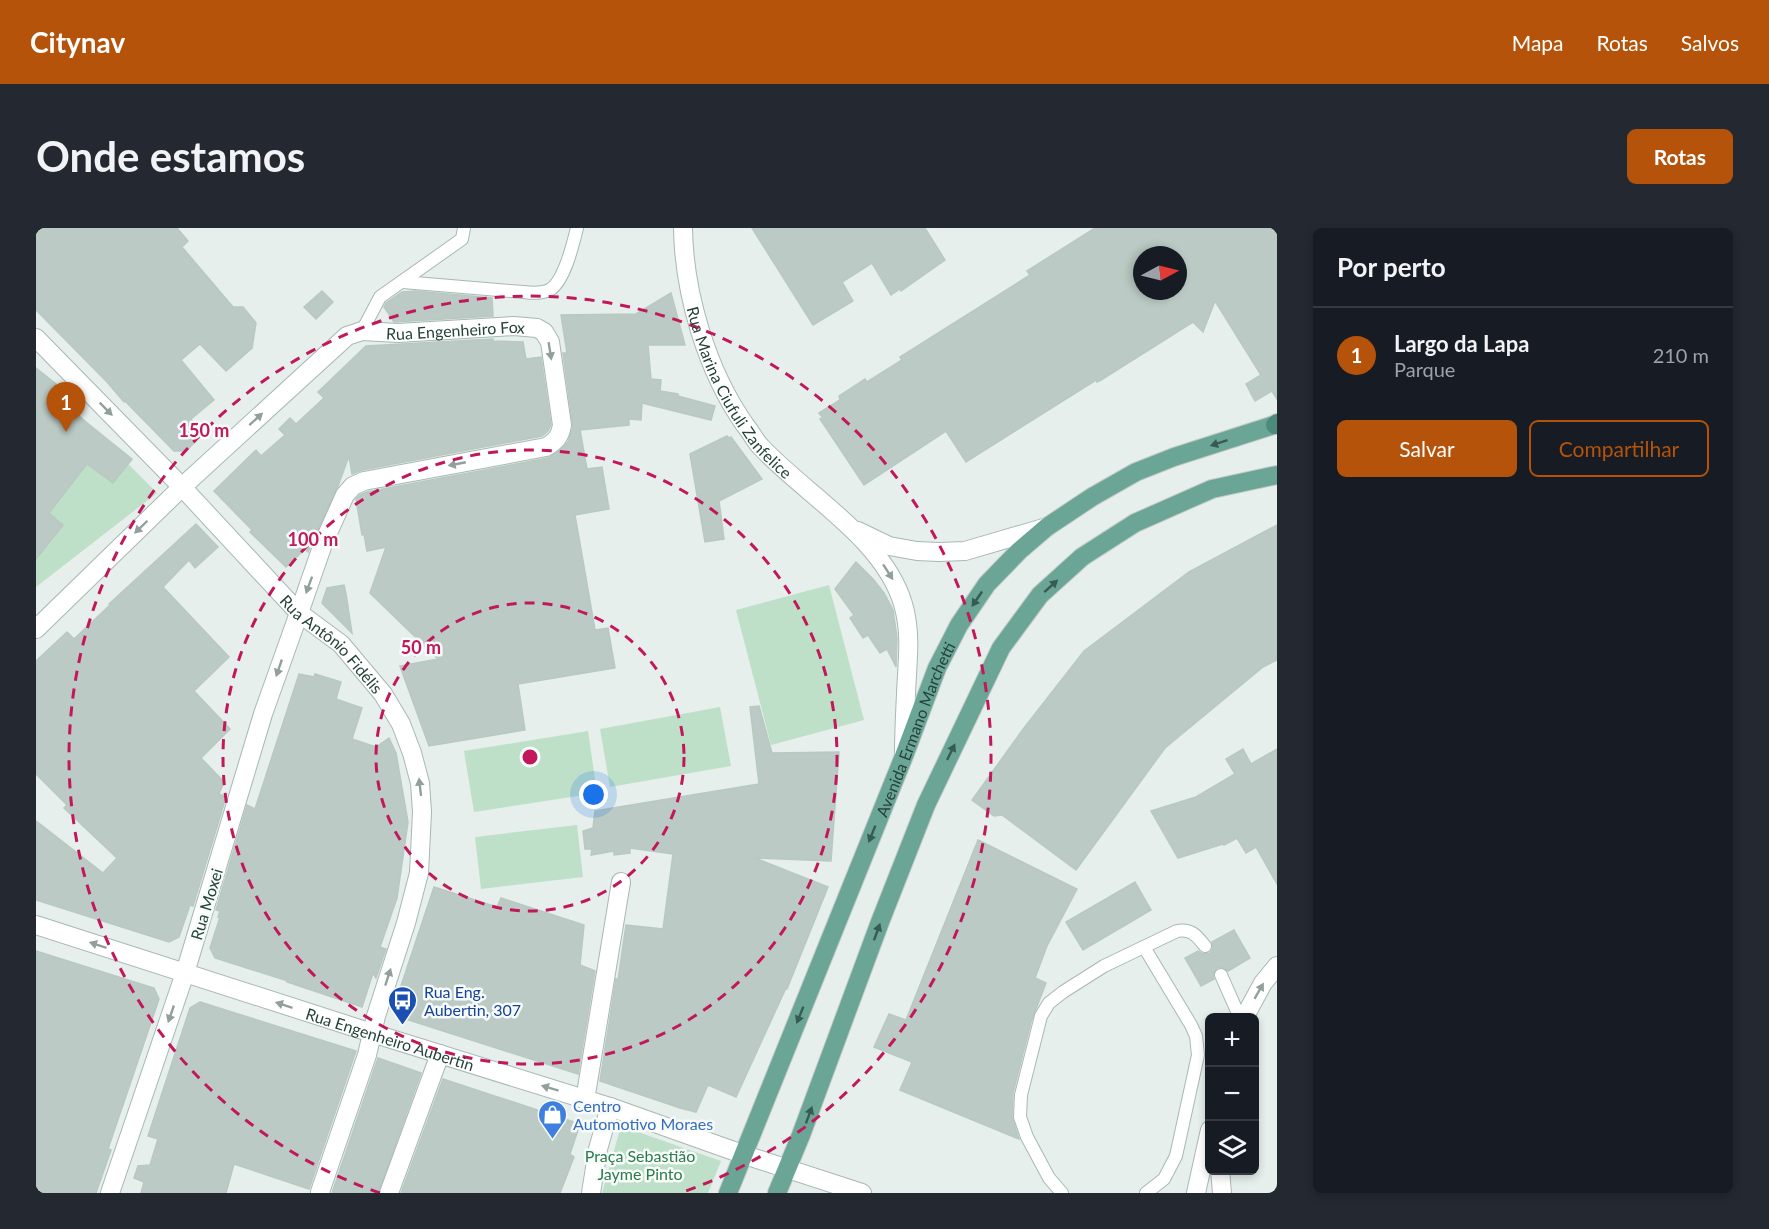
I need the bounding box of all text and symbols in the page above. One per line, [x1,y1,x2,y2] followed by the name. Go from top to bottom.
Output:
[30,25,125,59] text: Citynav
[1512,30,1564,55] text: Mapa
[1597,30,1648,55] text: Rotas
[1681,30,1739,55] text: Salvos
[1627,129,1733,184] button: Rotas
[36,131,305,181] text: Onde estamos
[1133,246,1187,300] north arrow
[1337,251,1446,283] text: Por perto
[684,304,796,482] street label: Rua Marina Ciufuli Zanfelice
[386,316,526,343] street label: Rua Engenheiro Fox
[1394,330,1529,357] text: Largo da Lapa
[546,342,555,361] one-way arrow
[1351,343,1362,367] text: 1
[1653,343,1709,367] text: 210 m
[1394,357,1455,381] text: Parque
[46,382,86,432] pin: 1
[99,402,113,416] one-way arrow
[249,412,264,426] one-way arrow
[179,419,229,441] text: 150 m
[1337,420,1517,477] button: Salvar
[1529,420,1709,477] button: Compartilhar
[1210,439,1228,448] one-way arrow
[447,460,466,469] one-way arrow
[134,520,148,534] one-way arrow
[288,528,338,550] text: 100 m
[882,564,893,581] one-way arrow
[303,576,313,594] one-way arrow
[1043,579,1058,593] one-way arrow
[277,590,388,697] street label: Rua Antônio Fidélis
[972,591,983,607] one-way arrow
[401,636,441,658] text: 50 m
[871,638,958,819] street label: Avenida Ermano Marchetti
[274,659,284,677] one-way arrow
[947,744,956,761] one-way arrow
[520,747,540,767] centre of rings
[415,777,425,796] one-way arrow
[579,780,608,809] your location
[867,825,876,843] one-way arrow
[186,866,226,942] street label: Rua Moxei
[872,923,882,941] one-way arrow
[89,940,107,949] one-way arrow
[384,968,393,986] one-way arrow
[424,982,521,1019] place label: Rua Eng. Aubertin, 307
[1254,982,1264,999] one-way arrow
[387,984,419,1026] bus stop icon: Rua Eng. Aubertin, 307
[275,1000,293,1009] one-way arrow
[304,1003,477,1074] street label: Rua Engenheiro Aubertin
[165,1006,175,1024] one-way arrow
[795,1006,804,1024] one-way arrow
[1205,1013,1259,1175] map controls
[1205,1013,1259,1067] button: +
[1205,1067,1259,1121] button: −
[541,1083,559,1093] one-way arrow
[573,1096,713,1133] place label: Centro Automotivo Moraes
[536,1098,568,1140] shop icon: Centro Automotivo Moraes
[804,1106,814,1124] one-way arrow
[1205,1121,1259,1175] button: layers
[585,1146,695,1183] park label: Praça Sebastião Jayme Pinto

